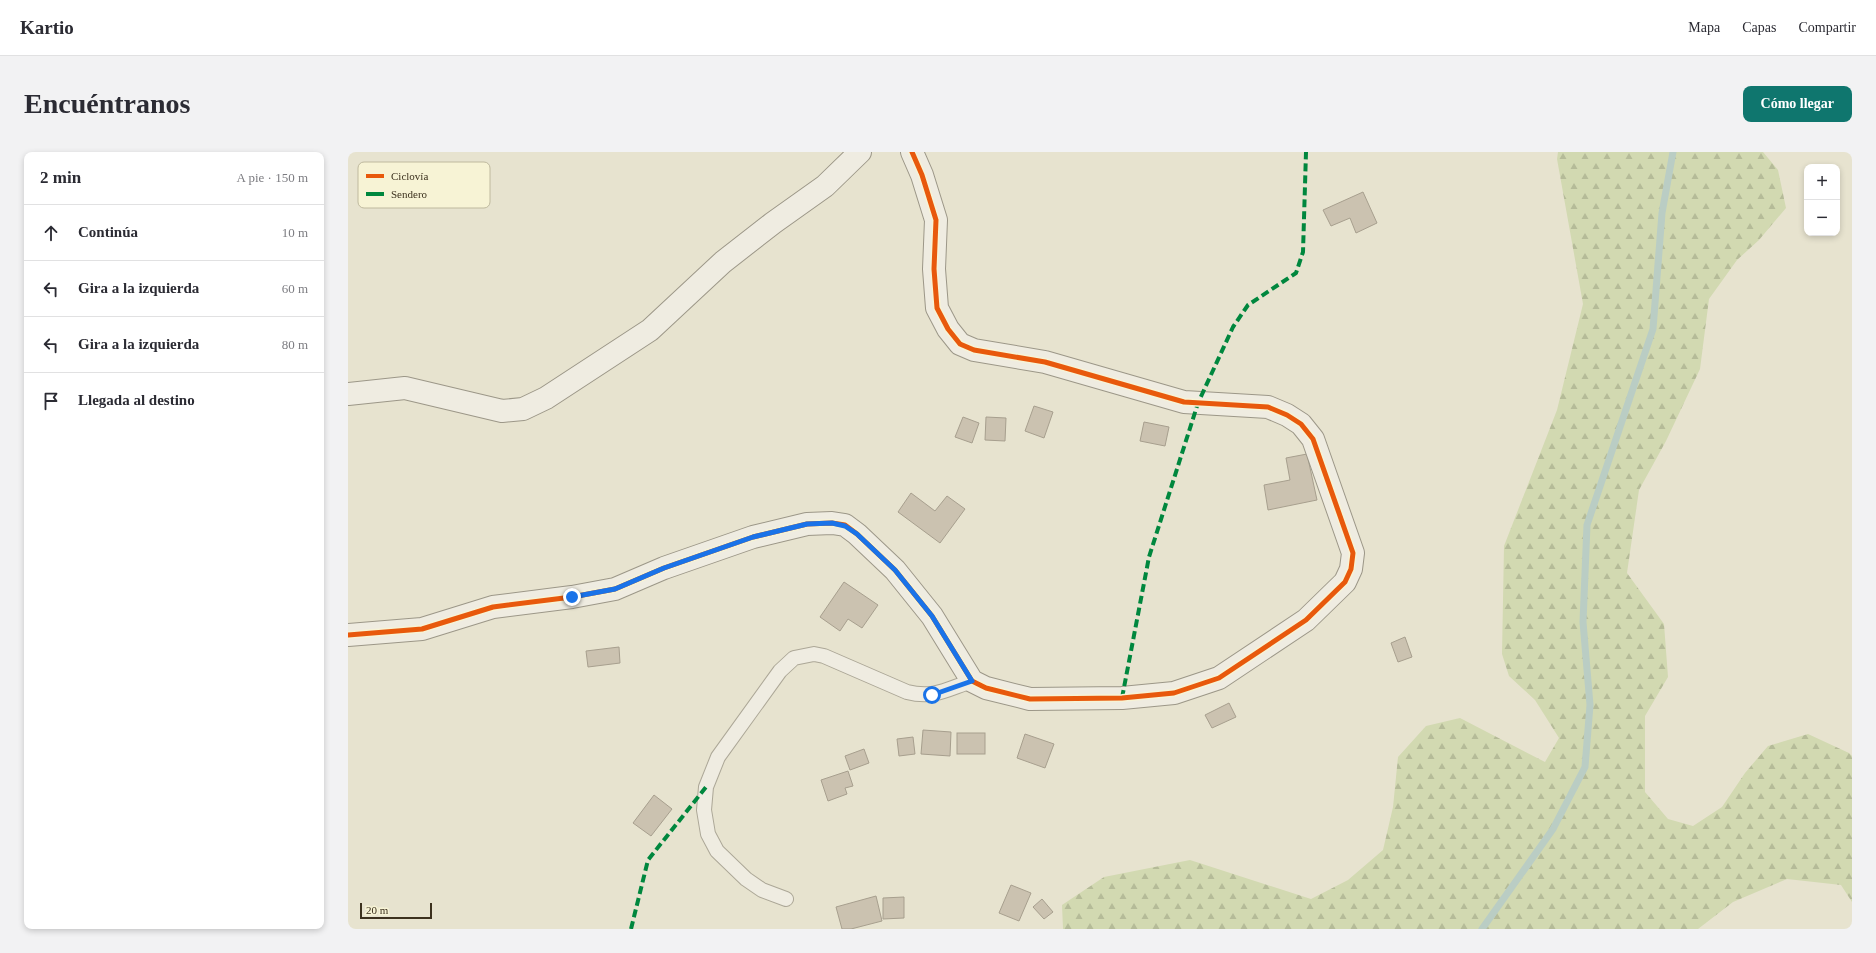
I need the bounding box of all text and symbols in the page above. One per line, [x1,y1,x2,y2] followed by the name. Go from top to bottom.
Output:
[20,17,74,38] text: Kartio
[1688,20,1720,35] text: Mapa
[1742,20,1776,35] text: Capas
[1798,20,1856,35] text: Compartir
[1743,86,1852,122] button: Cómo llegar
[24,88,190,119] text: Encuéntranos
[358,162,490,208] legend
[1804,164,1840,236] map controls
[1804,164,1840,200] button: +
[40,168,81,187] text: 2 min
[237,170,308,185] text: A pie · 150 m
[391,170,428,182] text: Ciclovía
[391,188,428,200] text: Sendero
[1804,200,1840,236] button: −
[40,222,62,244] icon: ahead
[78,224,138,240] text: Continúa
[282,225,308,240] text: 10 m
[40,278,62,300] icon: left
[78,280,199,296] text: Gira a la izquierda
[282,281,308,296] text: 60 m
[40,334,62,356] icon: left
[78,336,199,352] text: Gira a la izquierda
[282,337,308,352] text: 80 m
[40,390,62,412] icon: arrive
[78,392,195,408] text: Llegada al destino
[563,588,581,606] route end
[923,686,941,704] route start
[360,901,432,920] scale bar
[366,904,388,916] text: 20 m

